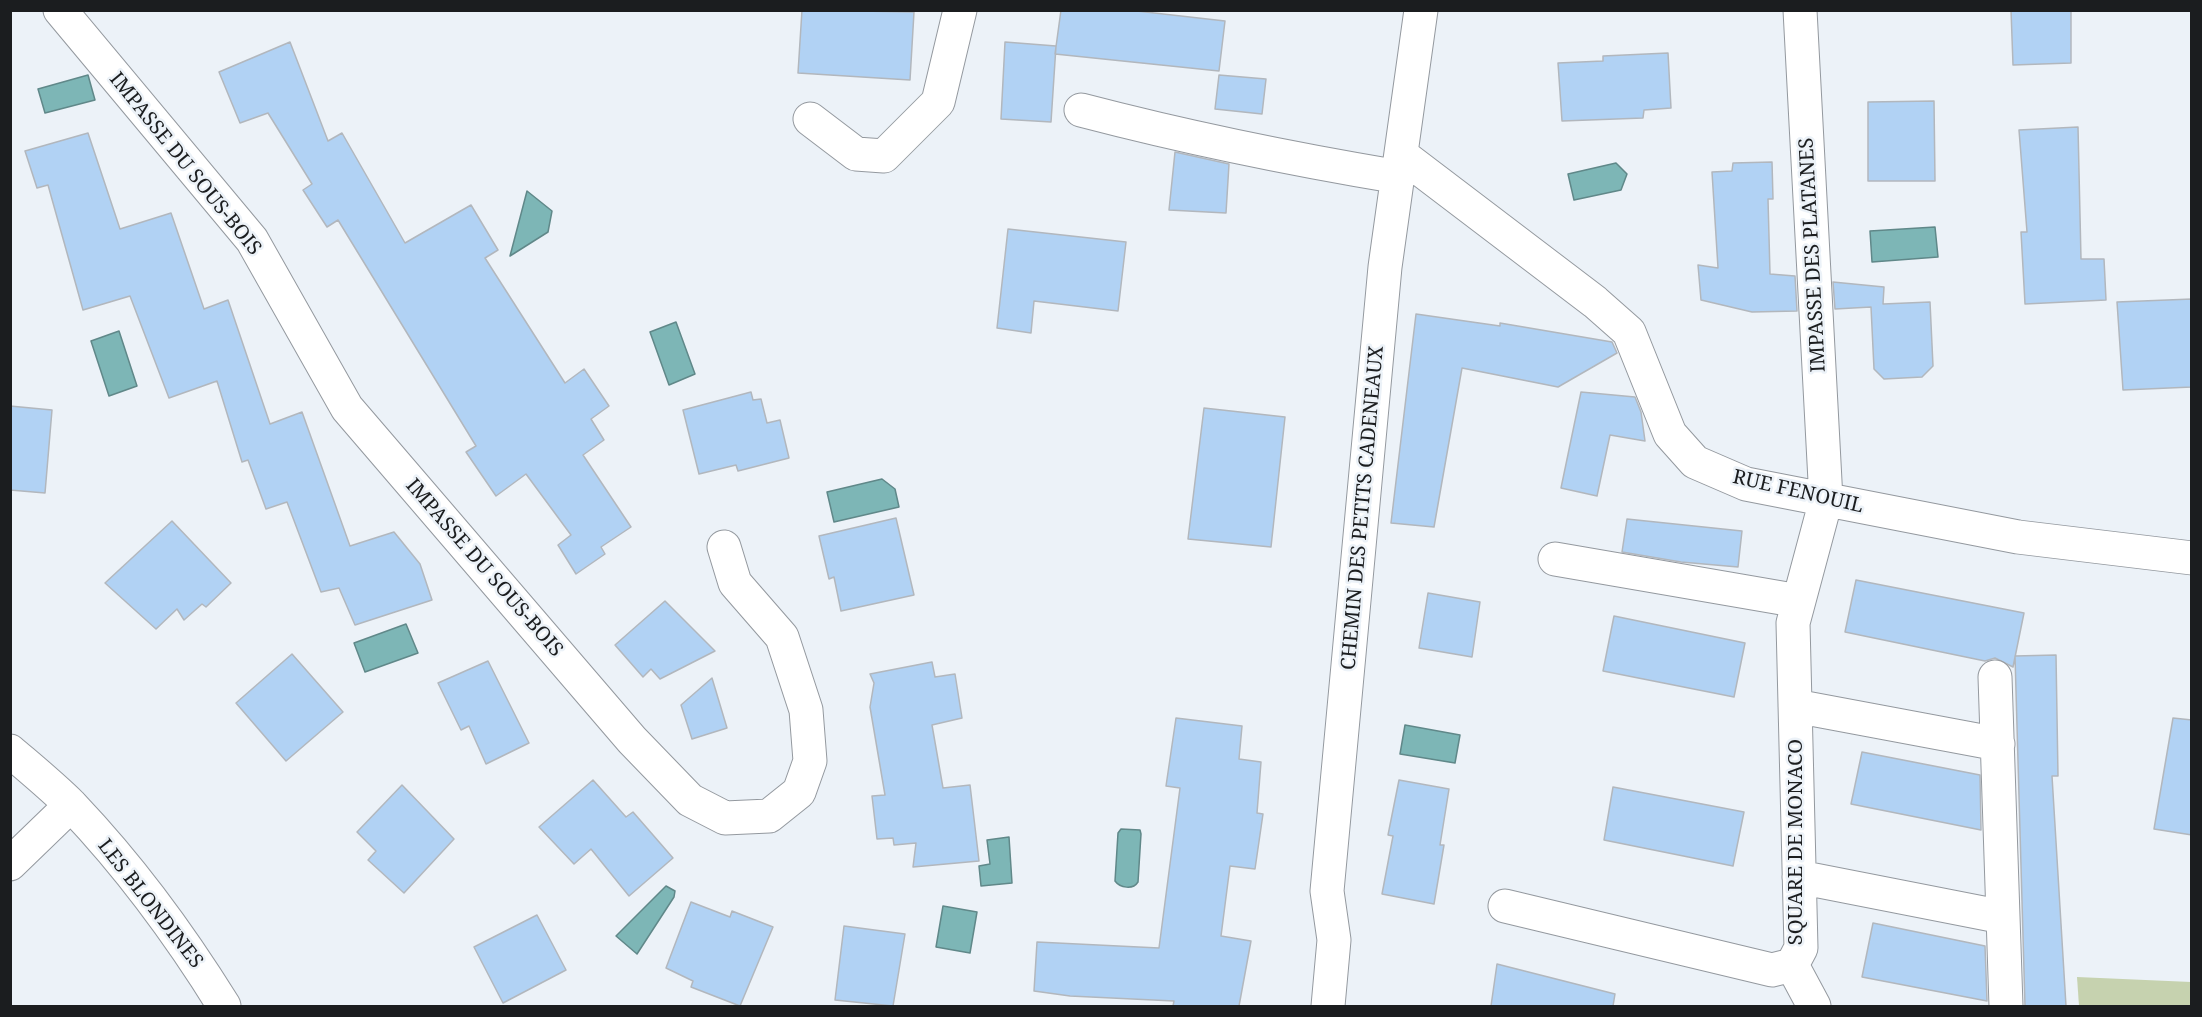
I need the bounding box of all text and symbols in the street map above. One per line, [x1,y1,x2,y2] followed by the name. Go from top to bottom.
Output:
[104,68,266,260] street label: IMPASSE DU SOUS-BOIS
[1795,137,1831,373] street label: IMPASSE DES PLATANES
[1337,345,1389,671] street label: CHEMIN DES PETITS CADENEAUX
[1730,465,1866,519] street label: RUE FENOUIL
[400,474,568,662] street label: IMPASSE DU SOUS-BOIS
[1784,739,1808,945] street label: SQUARE DE MONACO
[92,835,208,973] street label: LES BLONDINES

